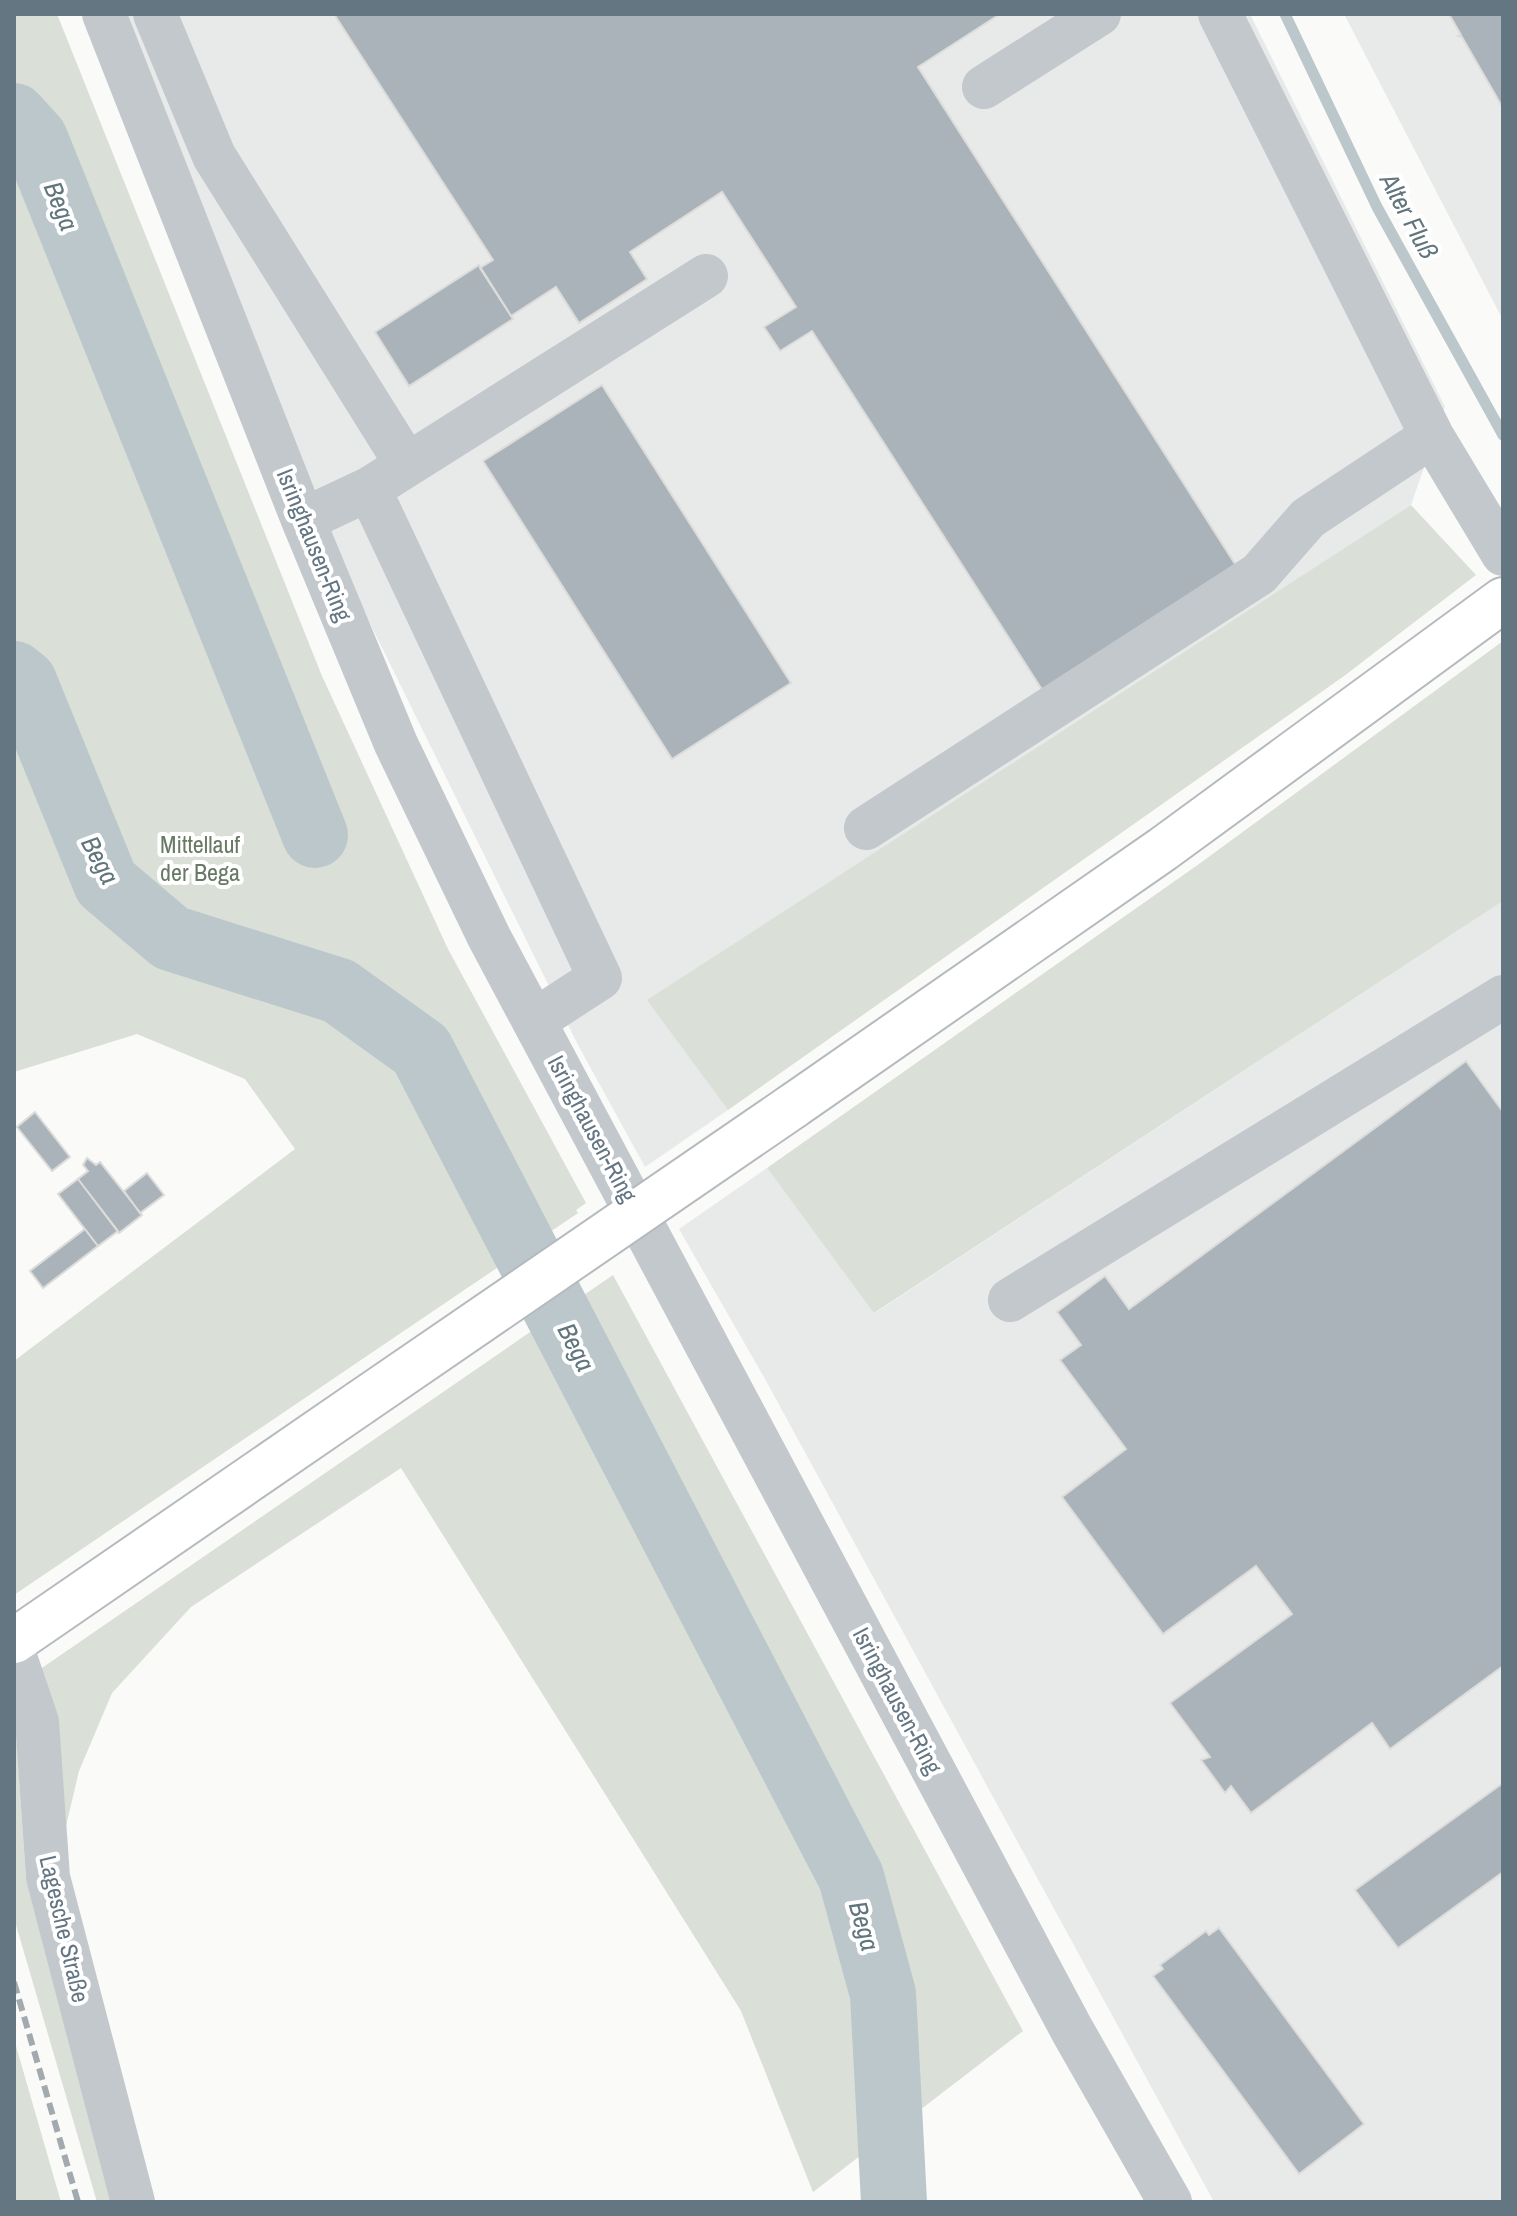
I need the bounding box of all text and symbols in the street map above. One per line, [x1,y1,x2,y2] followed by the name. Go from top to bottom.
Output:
[1372,166,1447,265] water label: Alter Fluß
[36,176,87,236] water label: Bega
[270,464,360,626] street label: Isringhausen-Ring
[160,828,240,888] park label: Mittellauf der Bega
[73,830,128,890] water label: Bega
[541,1050,645,1208] street label: Isringhausen-Ring
[550,1317,603,1377] water label: Bega
[846,1622,950,1780] street label: Isringhausen-Ring
[33,1852,97,2005] street label: Lagesche Straße
[841,1897,888,1955] water label: Bega

